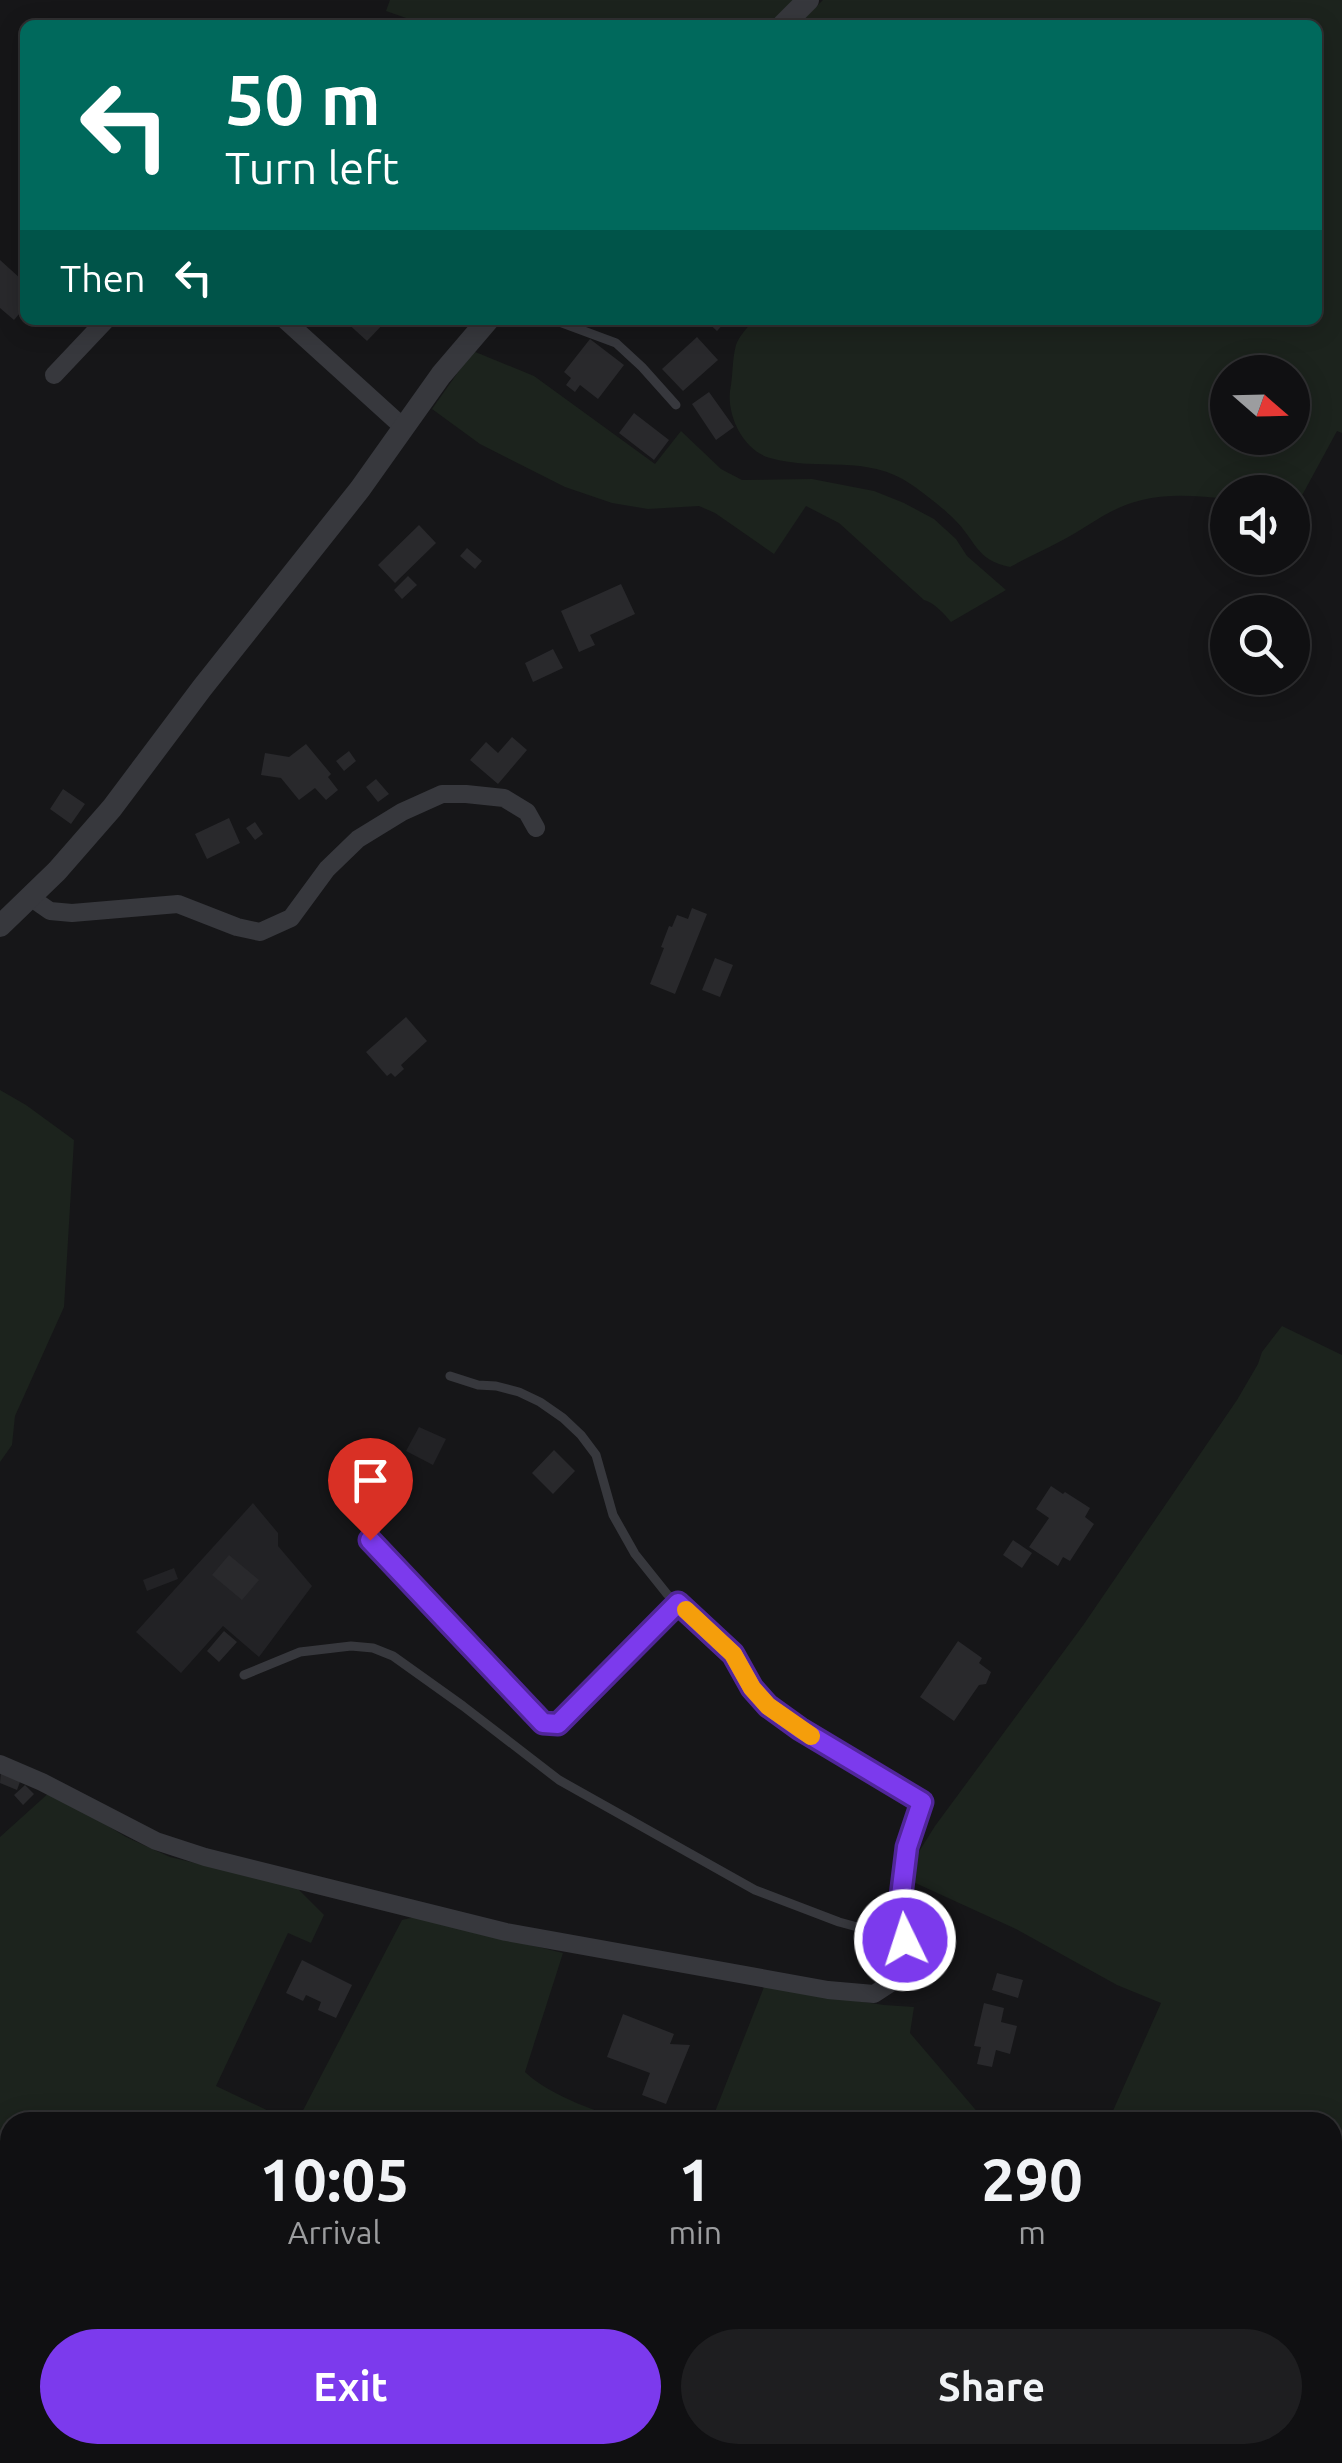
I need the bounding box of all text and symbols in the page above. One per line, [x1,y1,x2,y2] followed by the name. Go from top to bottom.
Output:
[60,60,190,190] icon: left
[225,60,381,138] text: 50 m
[225,142,399,193] text: Turn left
[166,250,221,305] icon: left
[60,257,146,299] text: Then
[1210,355,1310,455] north arrow
[1210,355,1310,695] map controls
[1210,475,1310,575] button: sound
[1210,595,1310,695] button: search
[328,1438,413,1541] pin
[343,1453,398,1508] icon: arrive
[853,1888,957,1992] position arrow
[259,2145,409,2212] text: 10:05
[678,2145,712,2212] text: 1
[981,2145,1083,2212] text: 290
[288,2214,381,2250] text: Arrival
[668,2214,722,2250] text: min
[1018,2214,1046,2250] text: m
[40,2329,661,2444] button: Exit
[681,2329,1302,2444] button: Share

